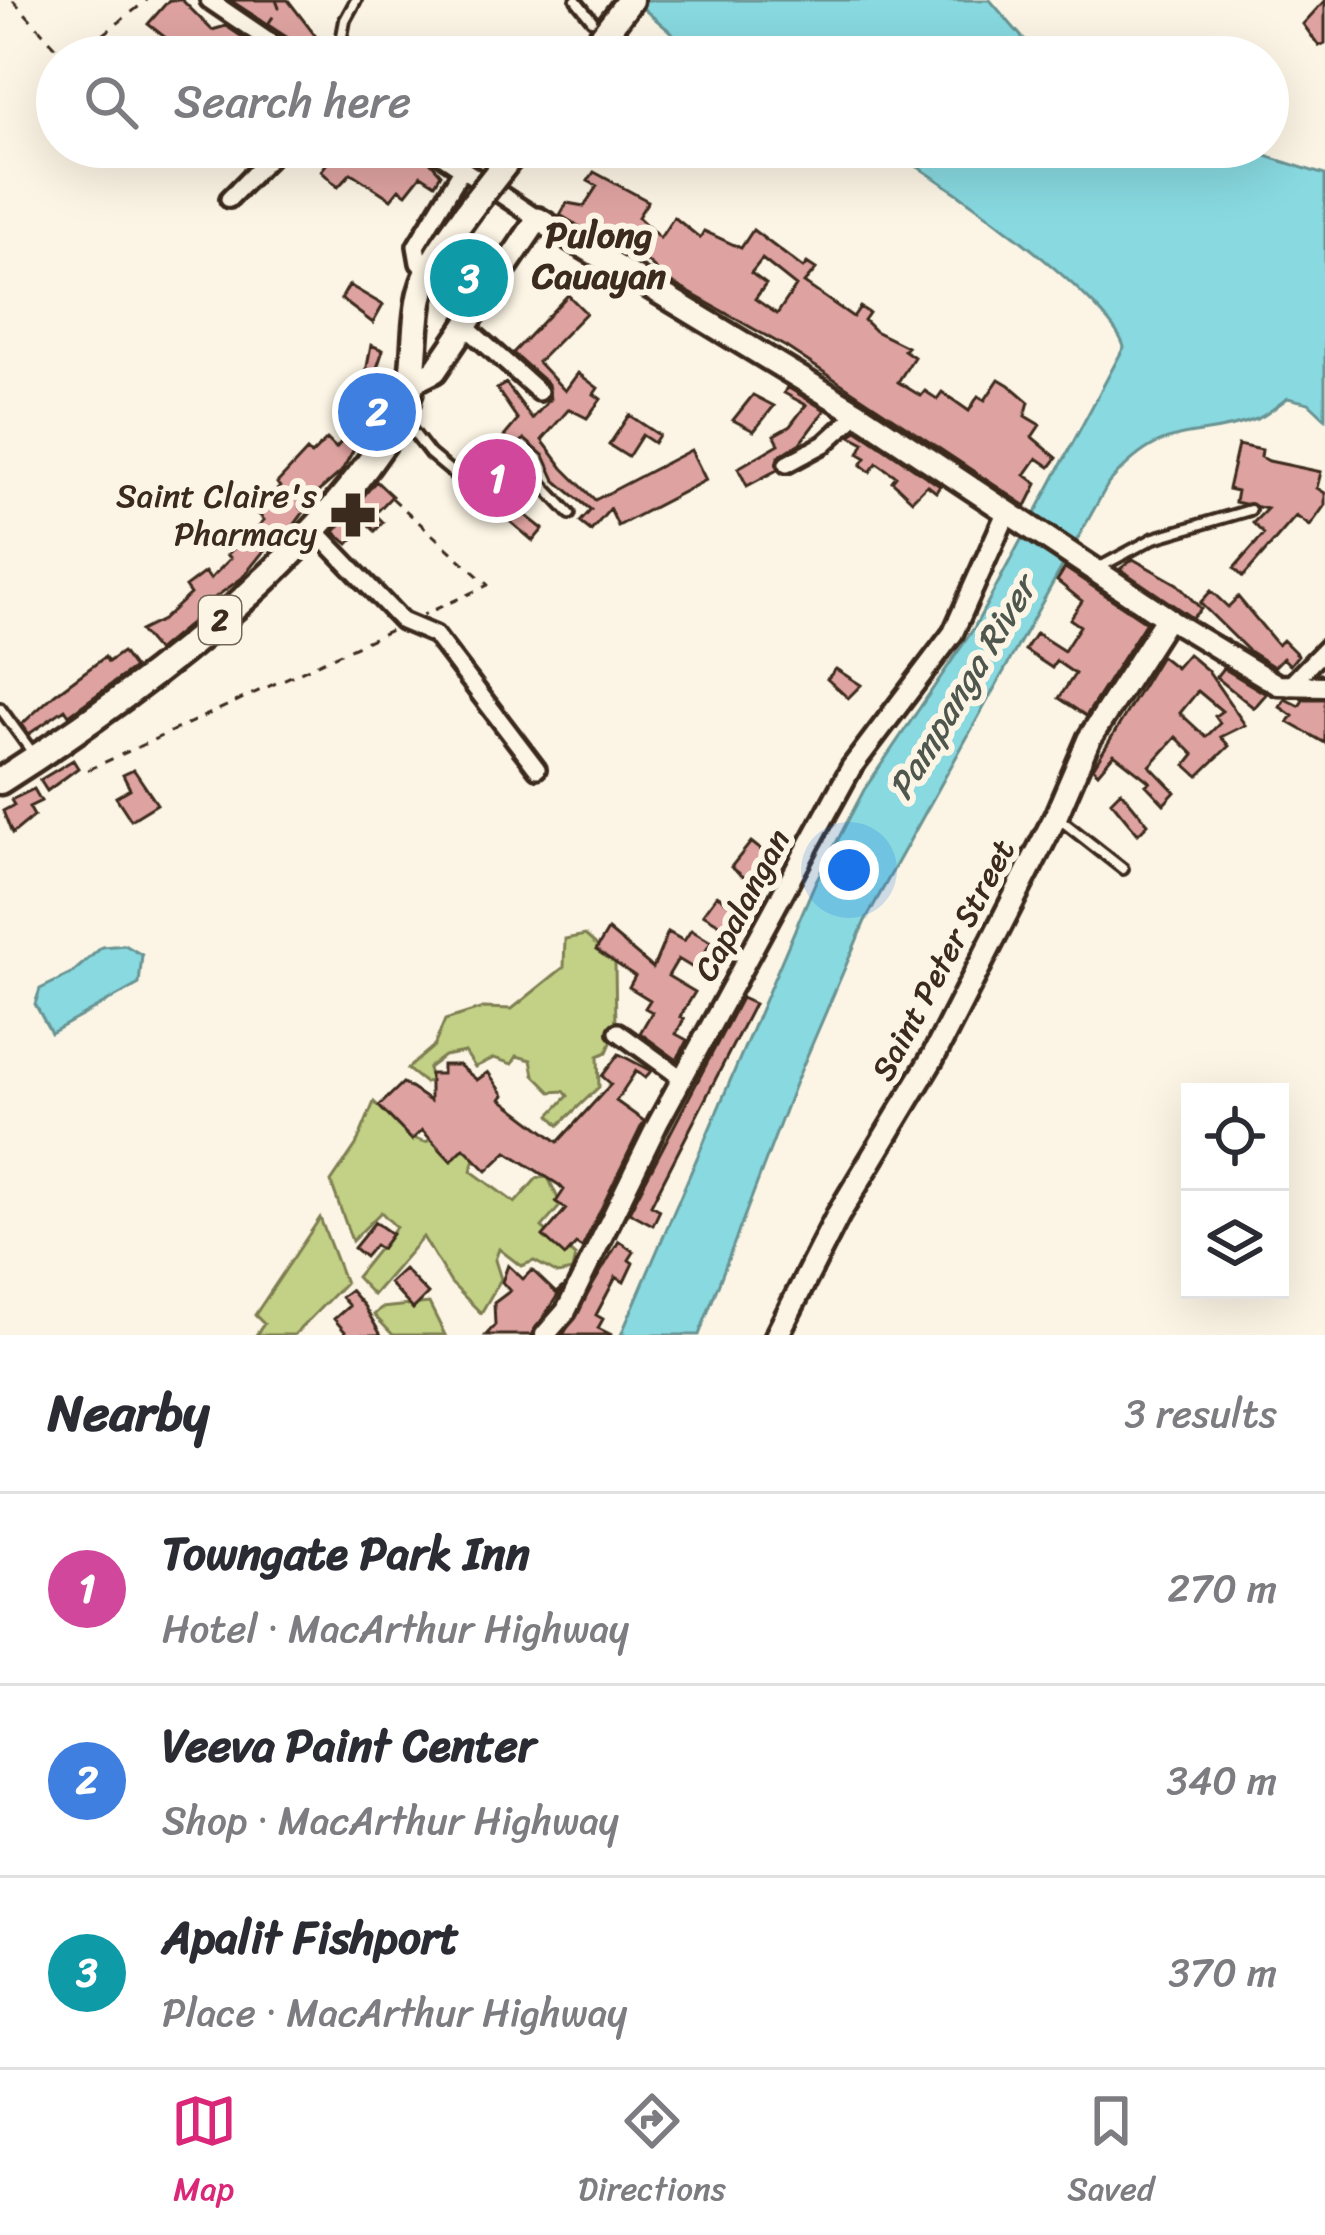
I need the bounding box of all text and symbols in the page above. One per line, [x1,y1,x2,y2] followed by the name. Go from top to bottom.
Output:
[36,36,1289,168] search box
[174,62,411,142] text: Search here
[78,69,144,135] icon: search
[531,203,667,308] district label: Pulong Cauayan
[430,233,508,323] pin: 3
[338,367,416,457] pin: 2
[458,433,536,523] pin: 1
[116,467,318,563] place label: Saint Claire's Pharmacy
[328,490,378,540] pharmacy icon: Saint Claire's Pharmacy
[870,558,1057,812] water label: Pampanga River
[199,596,241,644] road number: 2
[677,818,807,992] street label: Capalangan
[855,828,1031,1092] street label: Saint Peter Street
[819,840,879,900] your location
[1181,1083,1289,1299] map controls
[1181,1083,1289,1191] button: locate
[1181,1191,1289,1299] button: layers
[48,1368,209,1458] text: Nearby
[1124,1379,1277,1448] text: 3 results
[162,1514,530,1594] text: Towngate Park Inn
[79,1554,95,1623] text: 1
[1167,1554,1277,1623] text: 270 m
[162,1594,629,1663] text: Hotel · MacArthur Highway
[162,1706,536,1786] text: Veeva Paint Center
[76,1746,98,1815] text: 2
[1166,1746,1277,1815] text: 340 m
[162,1786,619,1855] text: Shop · MacArthur Highway
[162,1898,459,1978] text: Apalit Fishport
[76,1938,98,2007] text: 3
[1169,1938,1277,2007] text: 370 m
[162,1978,627,2047] text: Place · MacArthur Highway
[171,2088,237,2218] tab: Map
[578,2088,726,2218] tab: Directions
[1067,2088,1154,2218] tab: Saved

